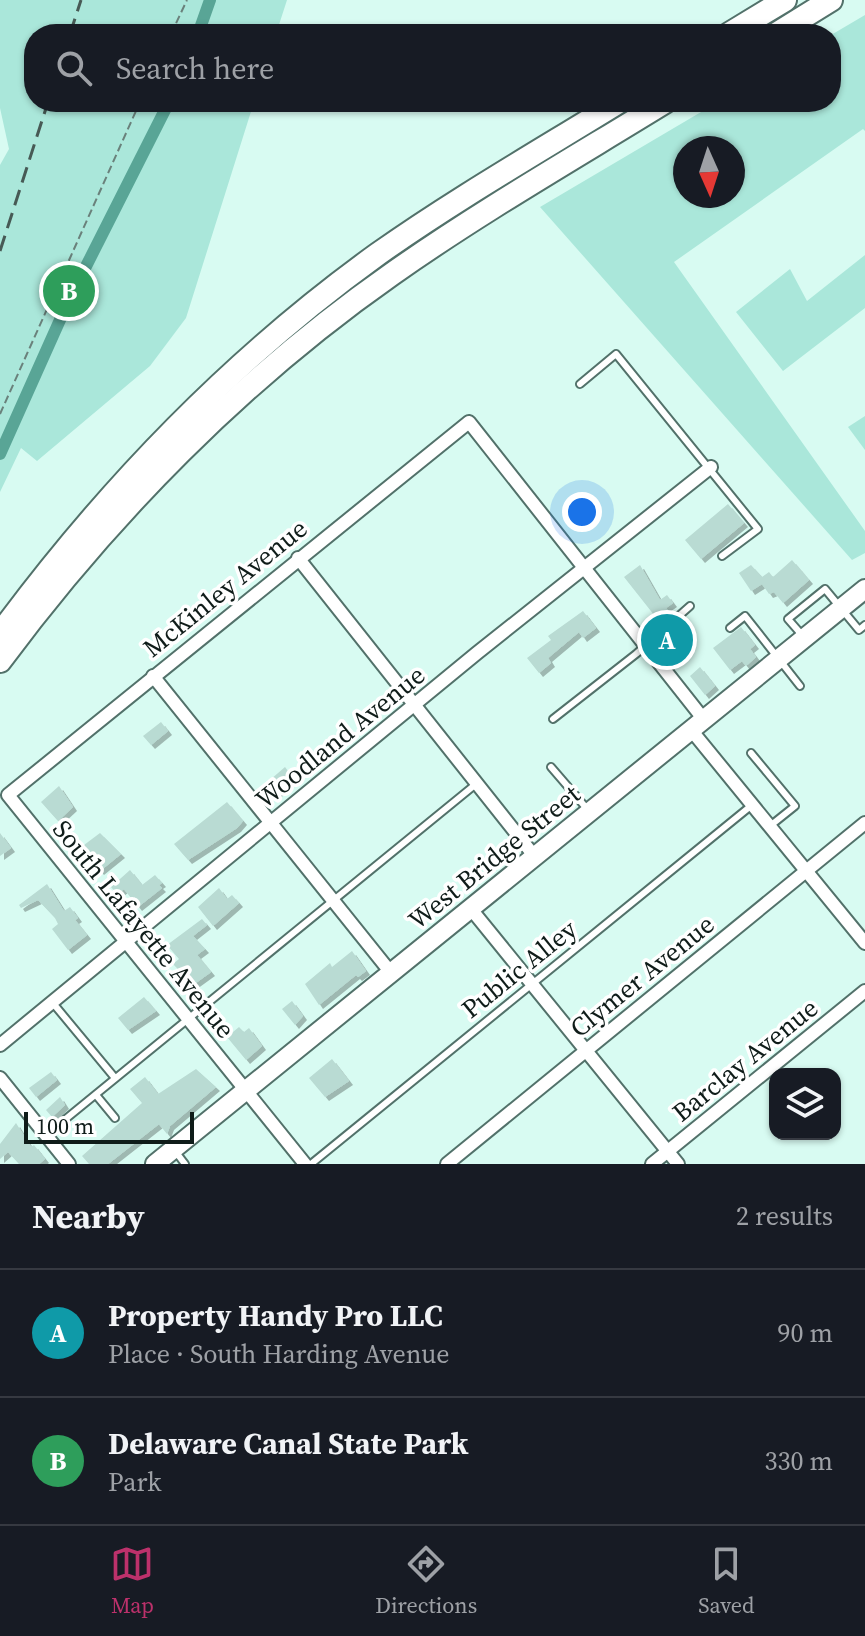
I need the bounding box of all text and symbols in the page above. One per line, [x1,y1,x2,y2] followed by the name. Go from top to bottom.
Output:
[24,24,841,112] search box
[52,46,96,90] icon: search
[116,48,274,89] text: Search here
[673,136,745,208] north arrow
[43,261,95,321] pin: B
[562,492,602,532] your location
[135,511,315,665] street label: McKinley Avenue
[641,610,693,670] pin: A
[247,657,433,817] street label: Woodland Avenue
[400,776,588,938] street label: West Bridge Street
[45,812,243,1046] street label: South Lafayette Avenue
[562,907,722,1045] street label: Clymer Avenue
[454,911,585,1027] street label: Public Alley
[665,990,825,1130] street label: Barclay Avenue
[769,1068,841,1140] map controls
[769,1068,841,1140] button: layers
[24,1108,194,1144] scale bar
[36,1111,94,1141] text: 100 m
[32,1193,145,1239] text: Nearby
[736,1198,833,1234] text: 2 results
[108,1295,443,1336] text: Property Handy Pro LLC
[49,1315,67,1351] text: A
[778,1315,833,1351] text: 90 m
[108,1336,449,1372] text: Place · South Harding Avenue
[108,1423,468,1464] text: Delaware Canal State Park
[50,1443,66,1479] text: B
[765,1443,833,1479] text: 330 m
[108,1464,161,1500] text: Park
[110,1542,154,1620] tab: Map
[375,1542,477,1620] tab: Directions
[698,1542,755,1620] tab: Saved

